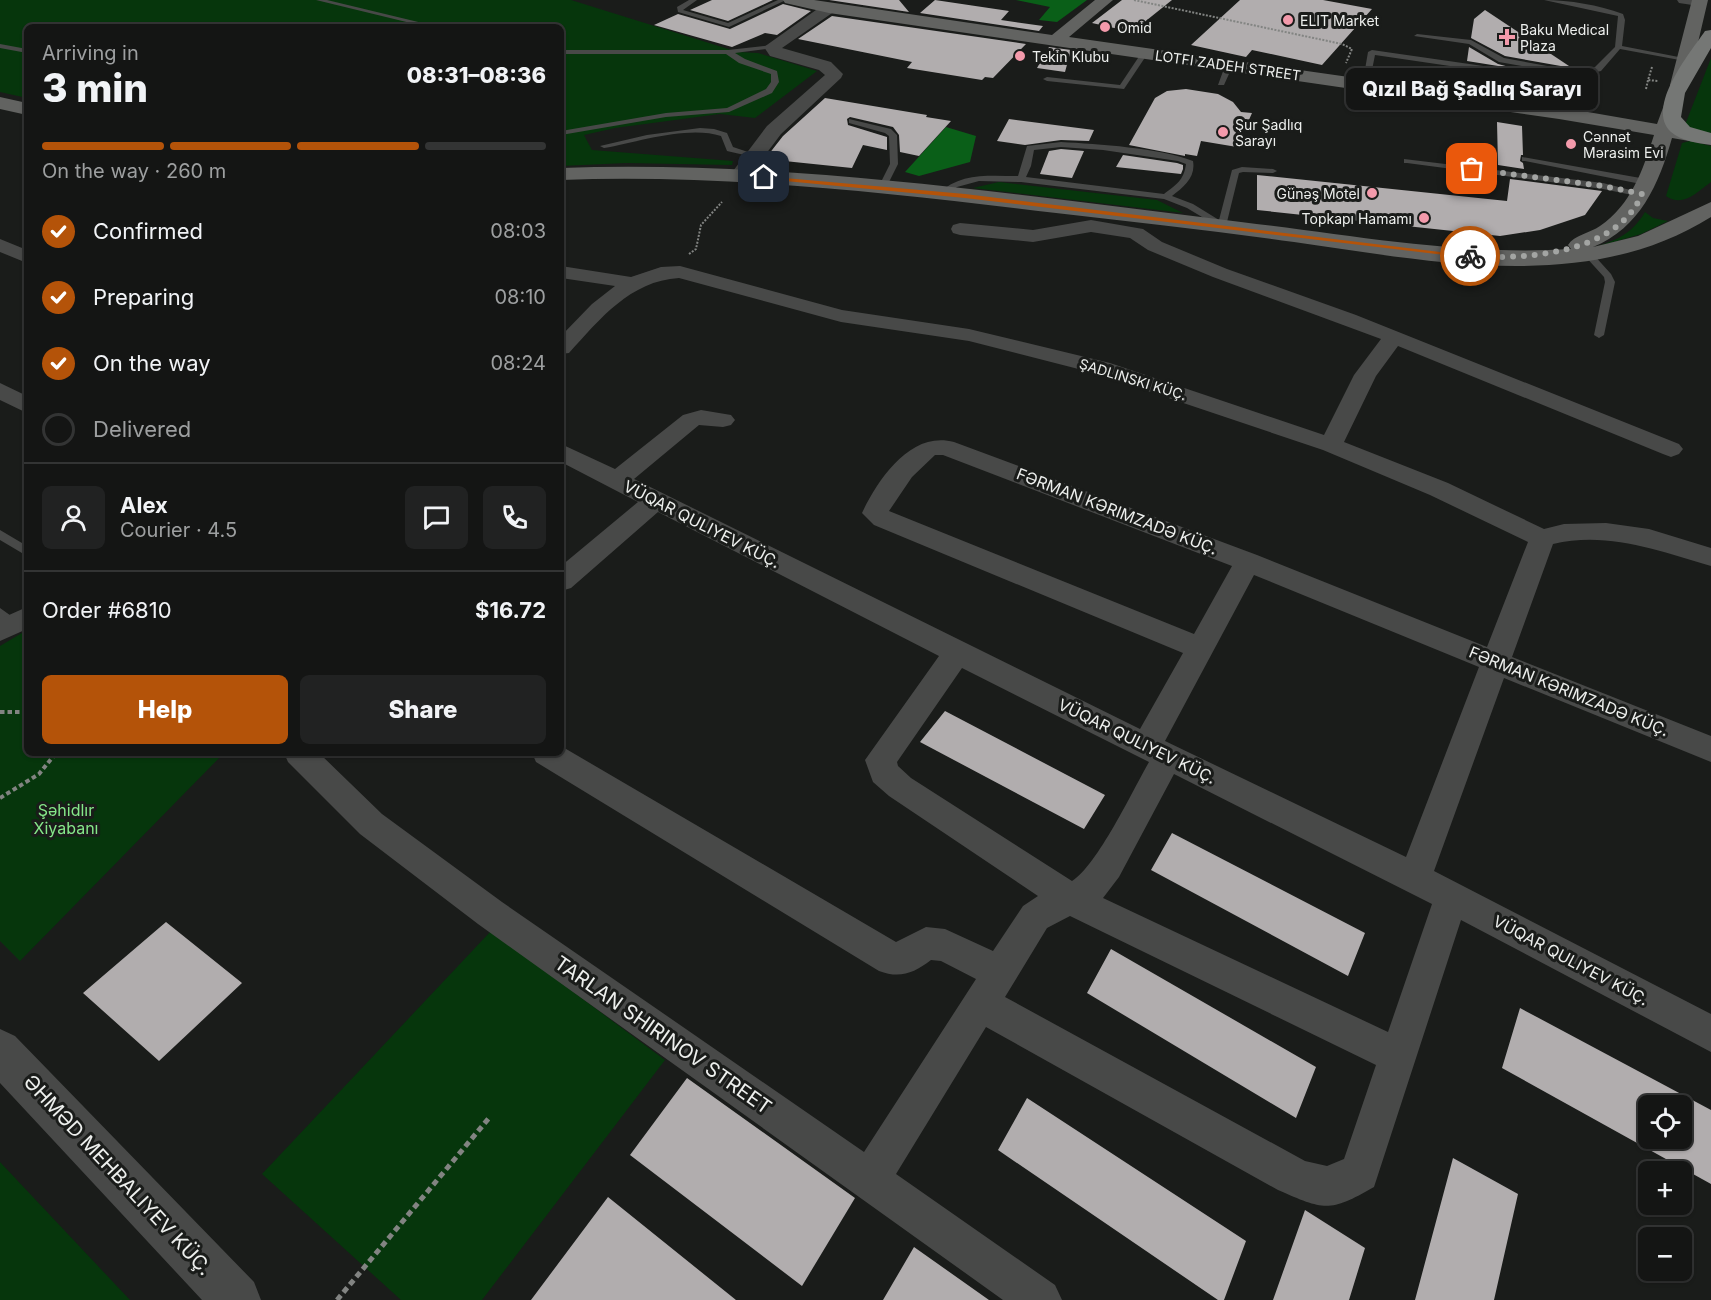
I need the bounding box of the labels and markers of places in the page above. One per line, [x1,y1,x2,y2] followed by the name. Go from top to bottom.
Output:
[1300,12,1380,29] place label: ELIT Market
[1281,13,1295,27] marker: ELIT Market
[1117,19,1152,36] place label: Omid
[1098,20,1112,34] marker: Omid
[1520,21,1609,54] place label: Baku Medical Plaza
[1498,28,1516,46] marker: Baku Medical Plaza
[1032,48,1109,65] place label: Tekin Klubu
[1013,49,1027,63] marker: Tekin Klubu
[1346,67,1598,109] callout: Qızıl Bağ Şadlıq Sarayı
[1235,116,1302,149] place label: Şur Şadlıq Sarayı
[1216,125,1230,139] marker: Şur Şadlıq Sarayı
[1583,128,1664,161] place label: Cənnət Mərasim Evi
[1564,137,1578,151] marker: Cənnət Mərasim Evi
[1446,143,1497,194] pin
[738,151,789,202] pin
[1276,185,1360,202] place label: Günəş Motel
[1365,186,1379,200] marker: Günəş Motel
[1302,210,1412,227] place label: Topkapı Hamamı
[1417,211,1431,225] marker: Topkapı Hamamı

